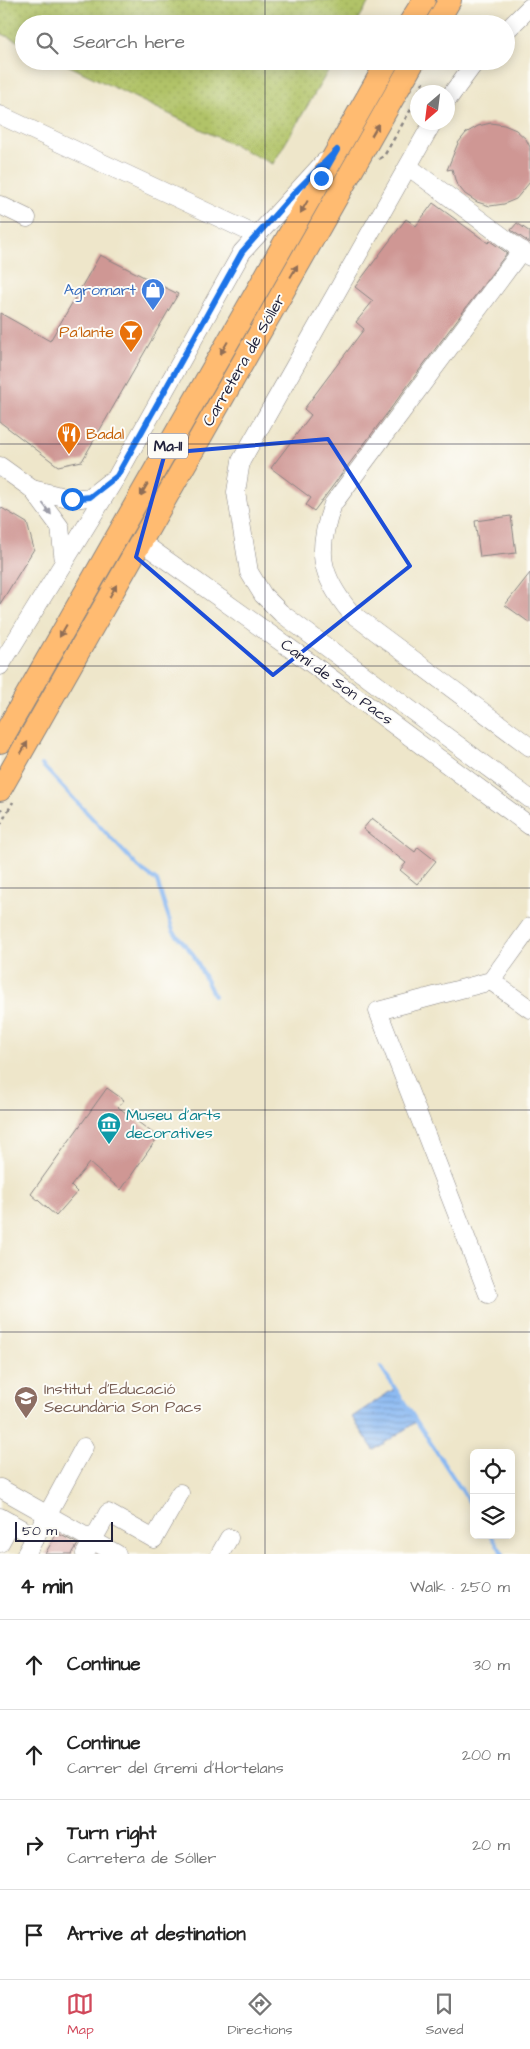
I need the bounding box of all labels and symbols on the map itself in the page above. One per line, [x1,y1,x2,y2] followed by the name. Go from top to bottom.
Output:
[410,85,455,130] north arrow
[370,123,379,136] one-way arrow
[310,167,333,190] route end
[300,200,308,214] one-way arrow
[290,264,299,278] one-way arrow
[140,277,166,311] shop icon: Agromart
[64,279,137,302] place label: Agromart
[197,290,291,430] street label: Carretera de Sóller
[118,319,144,353] bar icon: Pa'lante
[59,321,114,343] place label: Pa'lante
[220,341,228,356] one-way arrow
[56,421,82,455] restaurant icon: Badal
[86,423,124,445] place label: Badal
[148,434,188,458] road number: Ma-11
[139,483,148,496] one-way arrow
[61,488,84,511] route start
[42,503,52,516] one-way arrow
[109,584,117,599] one-way arrow
[59,624,68,638] one-way arrow
[276,634,398,730] street label: Camí de Son Pacs
[20,740,28,755] one-way arrow
[126,1104,221,1144] place label: Museu d'arts decoratives
[96,1111,122,1145] museum icon: Museu d'arts decoratives
[44,1378,202,1418] place label: Institut d'Educació Secundària Son Pacs
[13,1385,39,1419] school or university icon: Institut d'Educació Secundària Son Pacs
[15,1519,112,1542] scale bar

